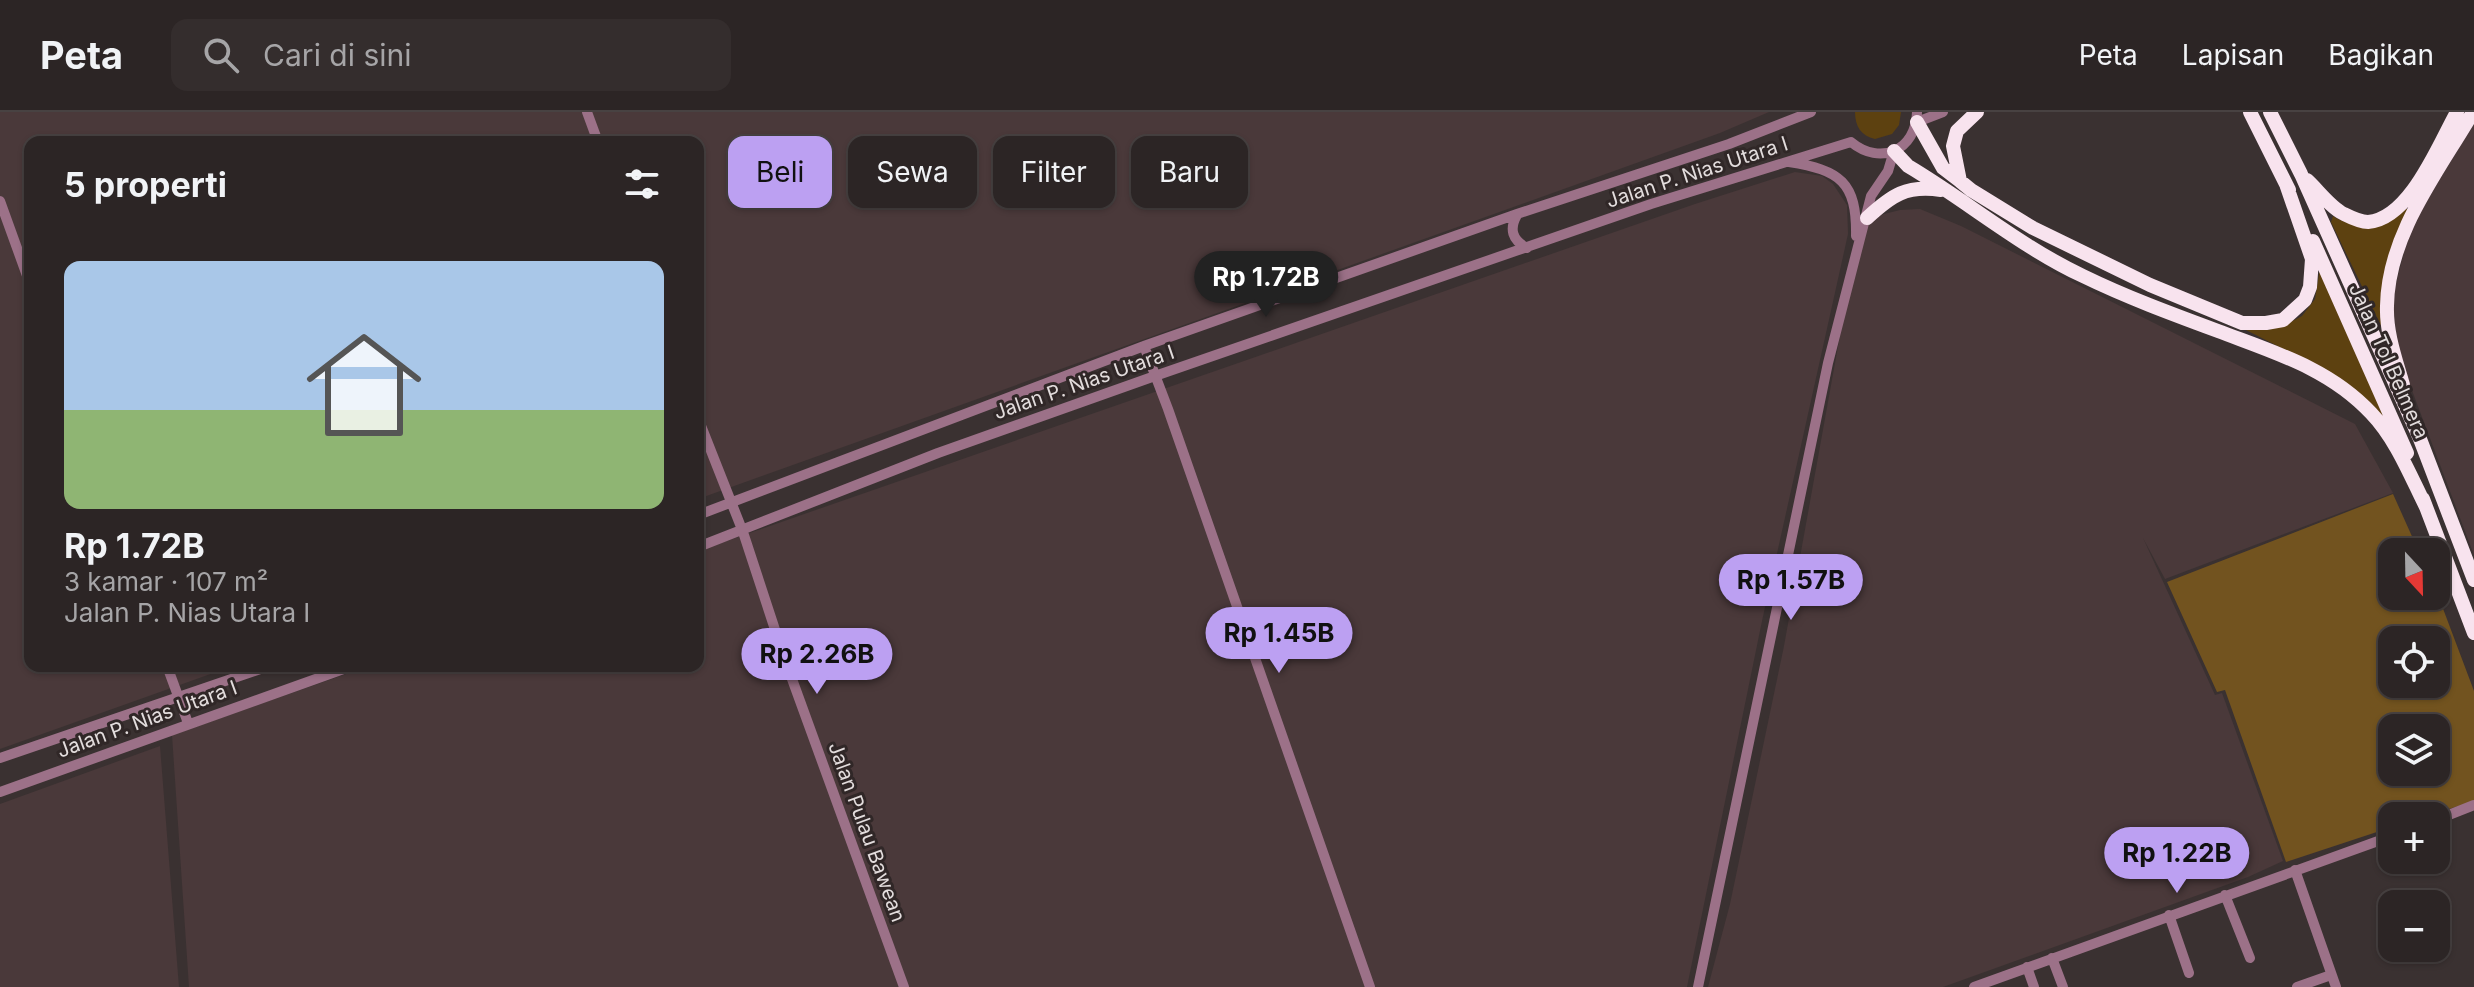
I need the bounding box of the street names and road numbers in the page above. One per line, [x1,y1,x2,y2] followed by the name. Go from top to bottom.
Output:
[1603,131,1791,213] street label: Jalan P. Nias Utara I
[2344,280,2434,442] street label: Jalan Tol Belmera
[991,340,1177,424] street label: Jalan P. Nias Utara I
[54,675,240,763] street label: Jalan P. Nias Utara I
[823,739,911,925] street label: Jalan Pulau Bawean

